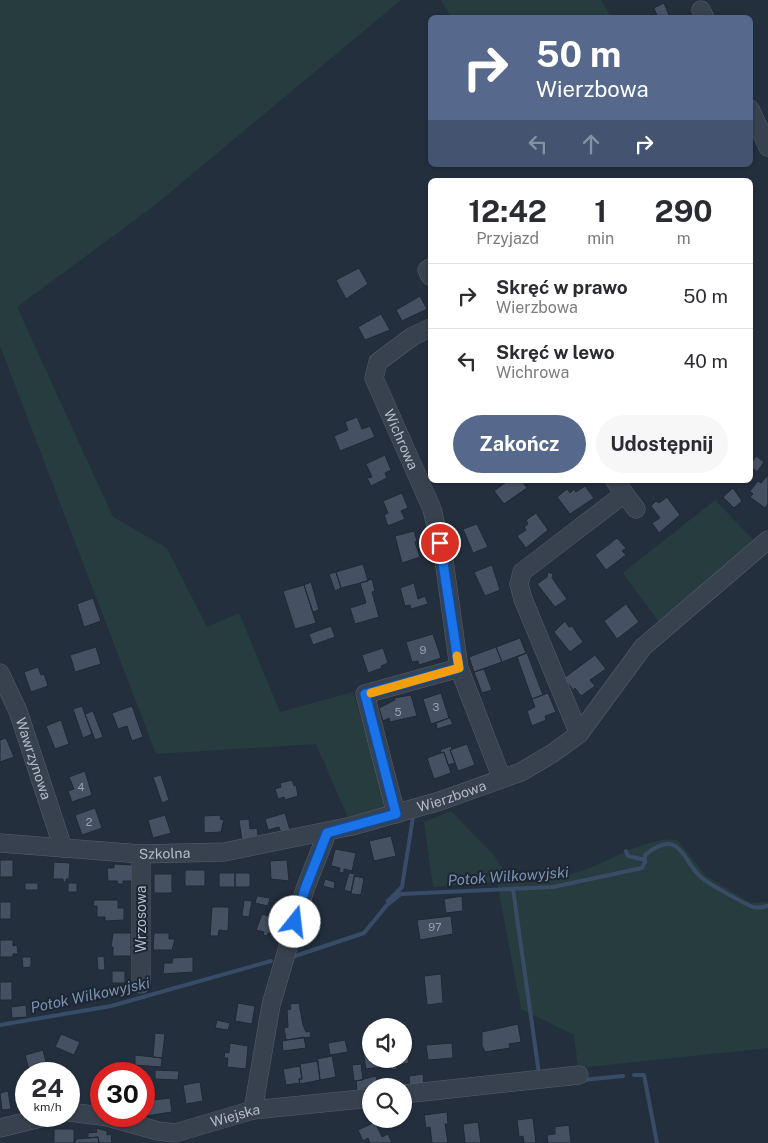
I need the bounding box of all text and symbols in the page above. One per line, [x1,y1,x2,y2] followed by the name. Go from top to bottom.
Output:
[536,34,621,75] text: 50 m
[453,35,518,100] icon: right
[536,76,649,102] text: Wierzbowa
[524,130,552,158] icon: left
[577,130,605,158] icon: ahead
[630,130,658,158] icon: right
[468,193,547,229] text: 12:42
[594,193,607,229] text: 1
[655,193,713,229] text: 290
[476,229,539,248] text: Przyjazd
[587,229,614,248] text: min
[677,229,691,248] text: m
[496,276,628,298] text: Skręć w prawo
[453,282,481,310] icon: right
[683,285,728,307] text: 50 m
[496,298,578,317] text: Wierzbowa
[496,341,615,363] text: Skręć w lewo
[453,347,481,375] icon: left
[683,350,728,372] text: 40 m
[496,363,569,382] text: Wichrowa
[381,407,421,472] street label: Wichrowa
[453,415,586,473] button: Zakończ
[596,415,728,473] button: Udostępnij
[419,522,461,564] pin
[426,529,454,557] icon: arrive
[420,644,427,656] house number: 9
[433,701,440,713] house number: 3
[394,706,402,718] house number: 5
[13,715,55,801] street label: Wawrzynowa
[415,777,488,815] street label: Wierzbowa
[78,781,85,793] house number: 4
[86,816,93,828] house number: 2
[139,845,190,862] street label: Szkolna
[447,863,569,889] water label: Potok Wilkowyjski
[133,886,149,952] street label: Wrzosowa
[268,895,320,947] position arrow
[428,921,442,933] house number: 97
[29,974,151,1016] water label: Potok Wilkowyjski
[362,1018,412,1128] map controls
[362,1018,412,1068] button: sound
[90,1062,155,1127] speed limit sign: 30
[31,1073,64,1103] text: 24
[362,1078,412,1128] button: search
[33,1100,62,1114] text: km/h
[209,1101,261,1130] street label: Wiejska

